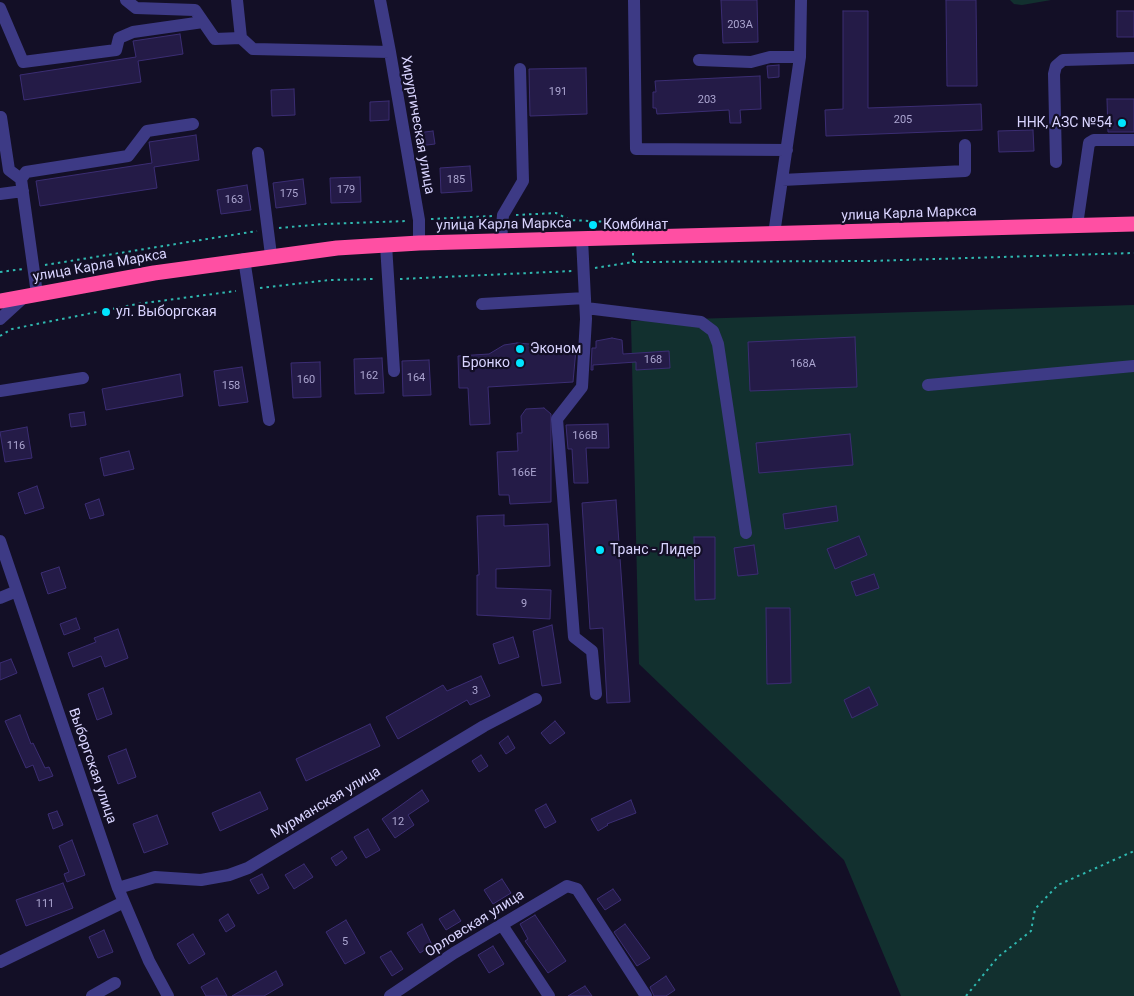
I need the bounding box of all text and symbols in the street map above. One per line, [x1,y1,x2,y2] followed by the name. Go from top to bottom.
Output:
[727,18,753,32] house number: 203А
[397,54,437,196] street label: Хирургическая улица
[549,85,567,99] house number: 191
[698,93,716,107] house number: 203
[894,113,912,127] house number: 205
[1017,115,1112,131] place label: ННК, АЗС №54
[1116,117,1128,129] marker: ННК, АЗС №54
[447,173,465,187] house number: 185
[337,183,355,197] house number: 179
[280,187,298,201] house number: 175
[225,193,243,207] house number: 163
[841,203,977,225] street label: улица Карла Маркса
[436,215,572,235] street label: улица Карла Маркса
[603,217,668,233] place label: Комбинат
[587,219,599,231] marker: Комбинат
[32,246,168,286] street label: улица Карла Маркса
[116,304,217,320] place label: ул. Выборгская
[100,306,112,318] marker: ул. Выборгская
[530,341,581,357] place label: Эконом
[514,343,526,355] marker: Эконом
[644,353,662,367] house number: 168
[462,355,510,371] place label: Бронко
[514,357,526,369] marker: Бронко
[790,357,816,371] house number: 168А
[360,369,378,383] house number: 162
[407,371,425,385] house number: 164
[297,373,315,387] house number: 160
[222,379,240,393] house number: 158
[572,429,598,443] house number: 166В
[7,439,25,453] house number: 116
[512,466,536,480] house number: 166Е
[610,542,701,558] place label: Транс - Лидер
[594,544,606,556] marker: Транс - Лидер
[521,597,527,611] house number: 9
[472,684,478,698] house number: 3
[64,706,120,826] street label: Выборгская улица
[268,764,384,842] street label: Мурманская улица
[392,815,404,829] house number: 12
[422,887,528,961] street label: Орловская улица
[36,897,54,911] house number: 111
[342,935,348,949] house number: 5

